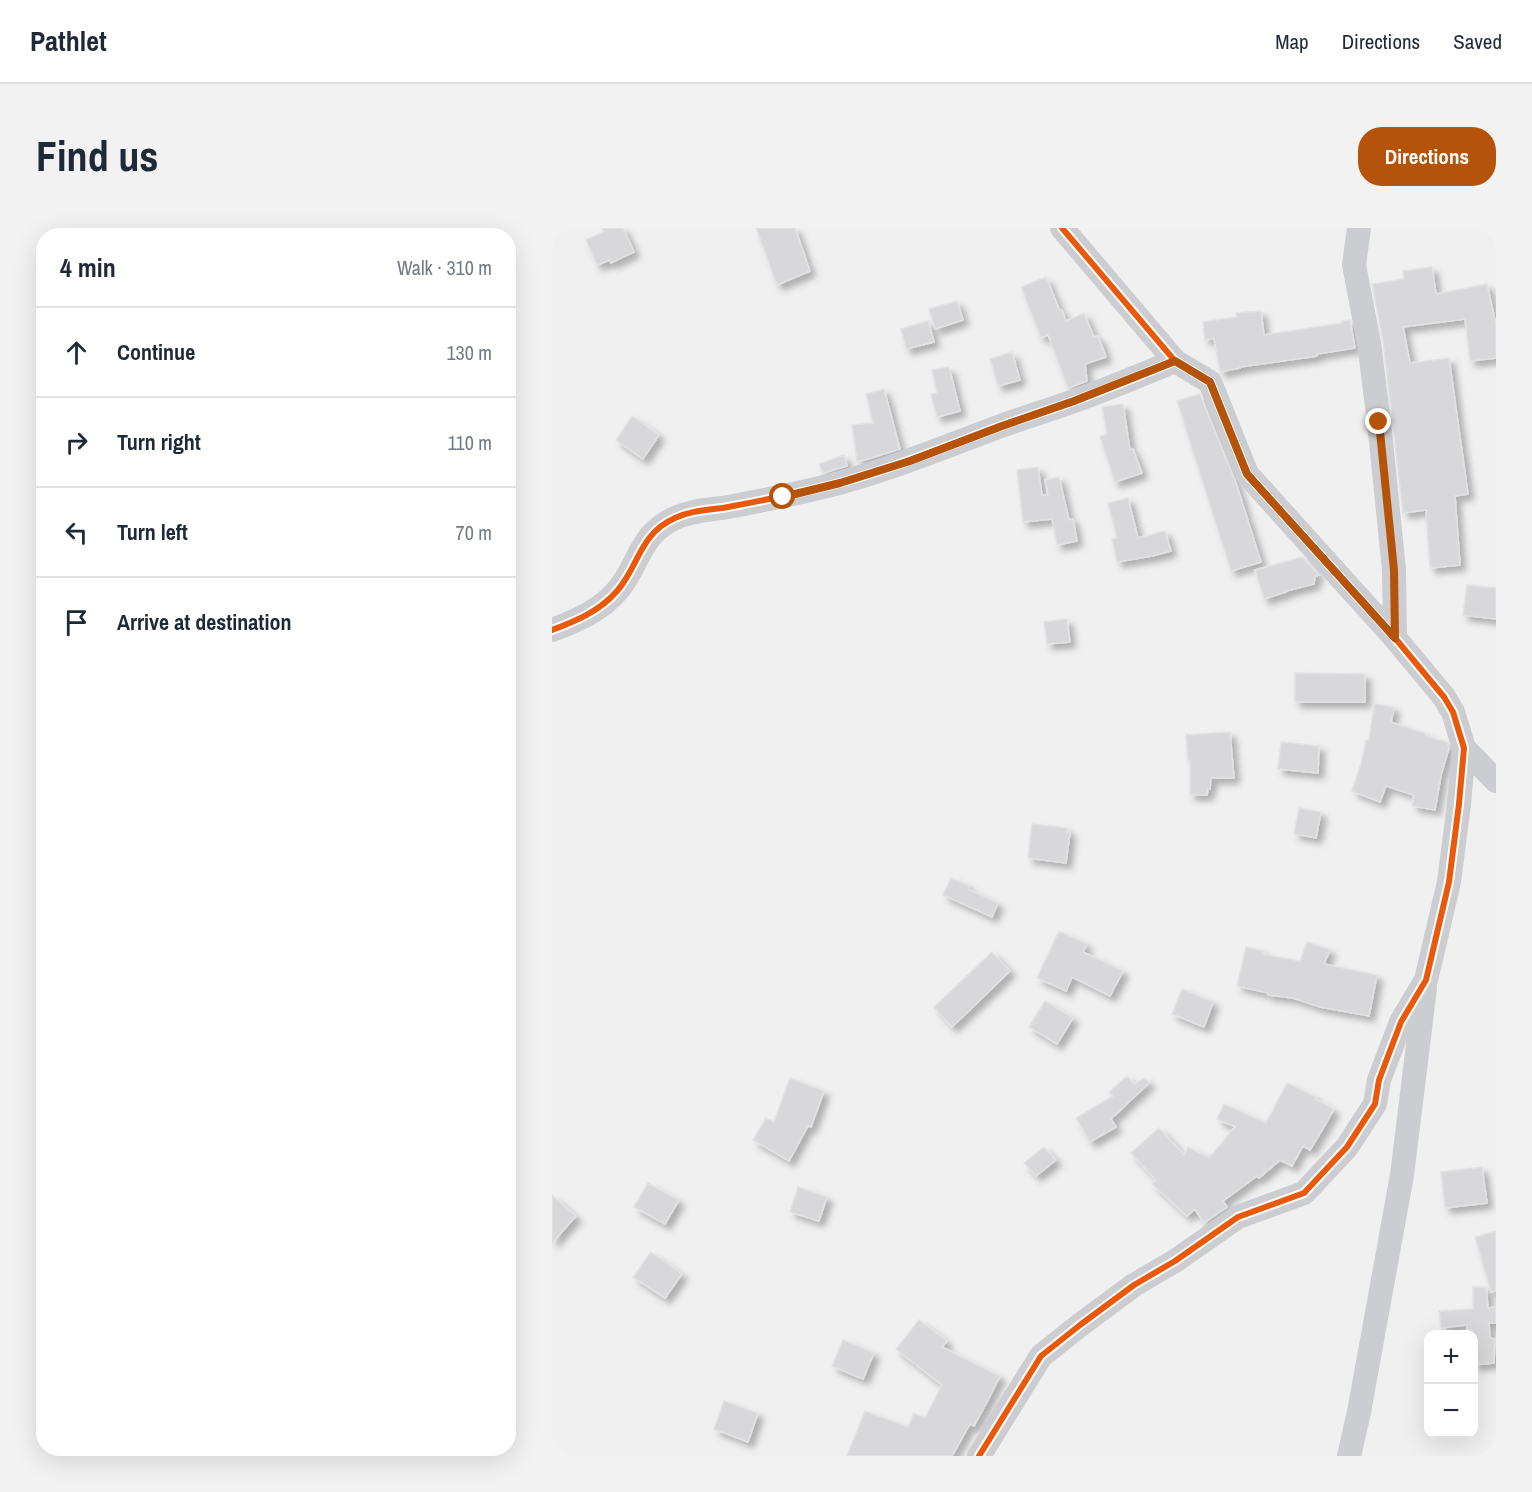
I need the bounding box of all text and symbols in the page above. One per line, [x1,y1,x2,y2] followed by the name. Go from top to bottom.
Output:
[30,22,107,60] text: Pathlet
[1275,27,1309,56] text: Map
[1342,27,1420,56] text: Directions
[1453,27,1502,56] text: Saved
[1358,127,1496,186] button: Directions
[36,128,158,184] text: Find us
[60,250,116,285] text: 4 min
[397,254,492,281] text: Walk · 310 m
[60,336,93,369] icon: ahead
[117,337,195,367] text: Continue
[446,339,492,366] text: 130 m
[1365,408,1391,434] route end
[60,426,93,459] icon: right
[117,427,201,457] text: Turn right
[448,429,492,456] text: 110 m
[769,483,795,509] route start
[60,516,93,549] icon: left
[117,517,188,547] text: Turn left
[456,519,492,546] text: 70 m
[60,606,93,639] icon: arrive
[117,607,291,637] text: Arrive at destination
[1424,1330,1478,1438] map controls
[1424,1330,1478,1384] button: +
[1424,1384,1478,1438] button: −

